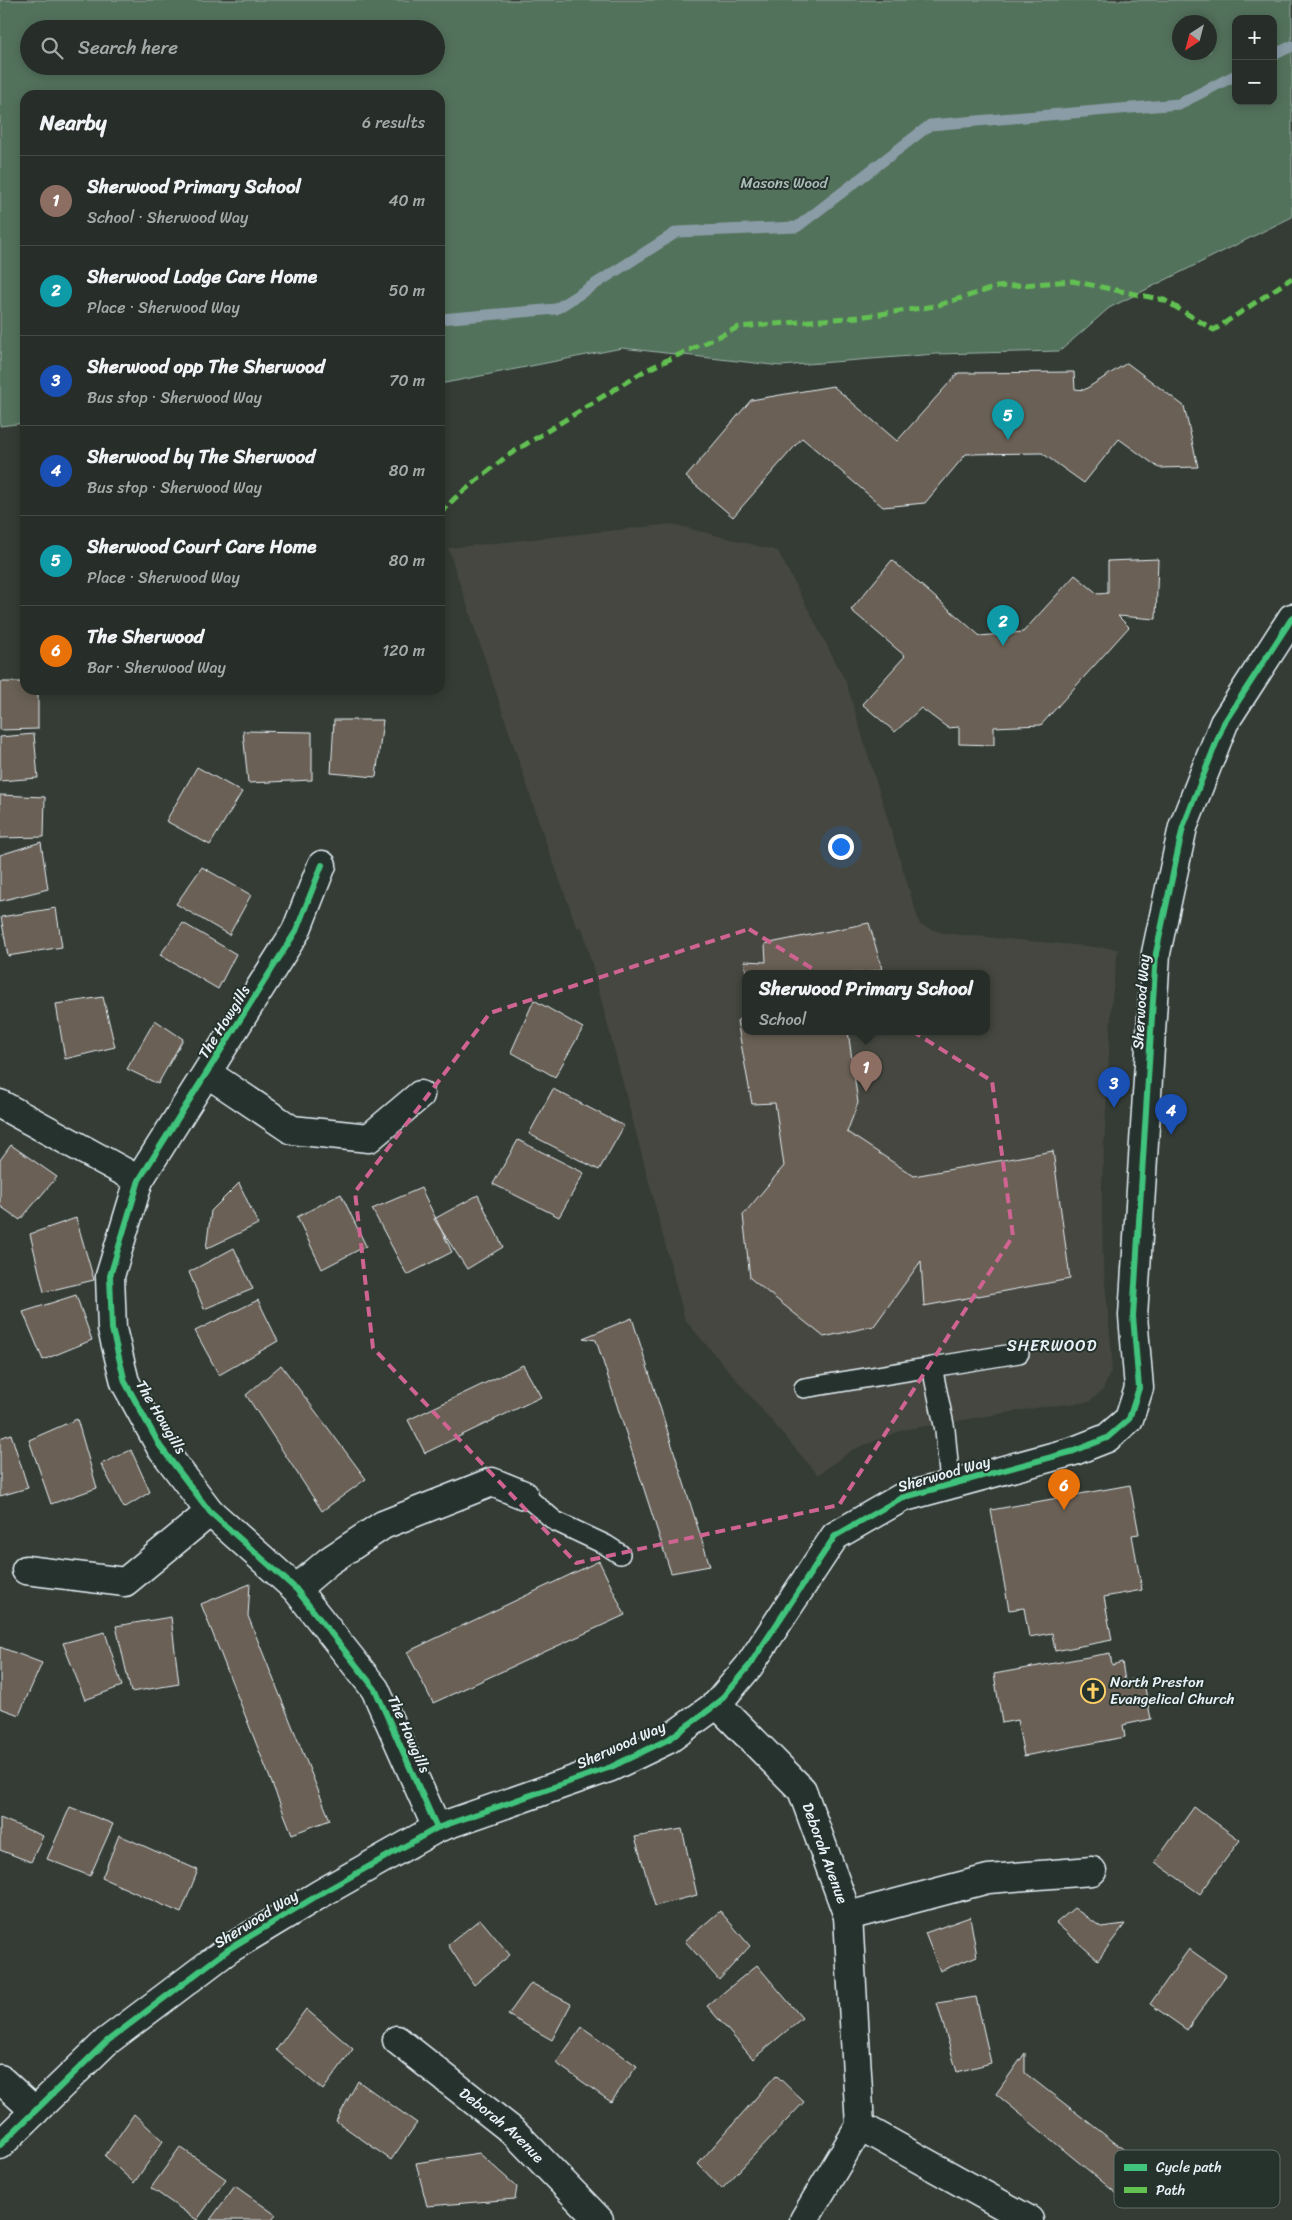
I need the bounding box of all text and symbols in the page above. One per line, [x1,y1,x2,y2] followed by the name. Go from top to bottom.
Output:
[1172,15,1217,60] north arrow
[1232,15,1277,105] map controls
[1232,15,1277,60] button: +
[20,20,445,75] search box
[78,31,178,64] text: Search here
[38,34,66,62] icon: search
[1232,60,1277,105] button: −
[40,104,106,142] text: Nearby
[362,108,425,137] text: 6 results
[87,170,301,203] text: Sherwood Primary School
[741,170,829,196] park label: Masons Wood
[53,186,59,215] text: 1
[388,186,425,215] text: 40 m
[87,203,248,232] text: School · Sherwood Way
[87,260,317,293] text: Sherwood Lodge Care Home
[51,276,61,305] text: 2
[389,276,425,305] text: 50 m
[87,293,240,322] text: Place · Sherwood Way
[87,350,325,383] text: Sherwood opp The Sherwood
[52,366,60,395] text: 3
[389,366,425,395] text: 70 m
[87,383,262,412] text: Bus stop · Sherwood Way
[992,399,1024,440] pin: 5
[87,440,315,473] text: Sherwood by The Sherwood
[51,456,61,485] text: 4
[389,456,425,485] text: 80 m
[87,473,262,502] text: Bus stop · Sherwood Way
[87,530,316,563] text: Sherwood Court Care Home
[51,546,61,575] text: 5
[389,546,425,575] text: 80 m
[87,563,240,592] text: Place · Sherwood Way
[987,605,1019,646] pin: 2
[87,620,204,653] text: The Sherwood
[51,636,61,665] text: 6
[382,636,425,665] text: 120 m
[87,653,226,682] text: Bar · Sherwood Way
[828,834,854,860] your location
[1125,953,1157,1050] street label: Sherwood Way
[742,970,990,1035] popup
[759,972,973,1005] text: Sherwood Primary School
[191,979,257,1064] street label: The Howgills
[759,1005,806,1034] text: School
[850,1051,882,1092] pin: 1
[1098,1067,1130,1108] pin: 3
[1155,1094,1187,1135] pin: 4
[1007,1331,1097,1360] district label: SHERWOOD
[129,1375,194,1460] street label: The Howgills
[895,1448,994,1500] street label: Sherwood Way
[1048,1469,1080,1510] pin: 6
[1110,1669,1235,1712] place label: North Preston Evangelical Church
[1080,1678,1106,1704] church icon: North Preston Evangelical Church
[380,1691,438,1778] street label: The Howgills
[572,1714,670,1776] street label: Sherwood Way
[795,1799,855,1907] street label: Deborah Avenue
[209,1883,303,1955] street label: Sherwood Way
[453,2081,551,2169] street label: Deborah Avenue
[1114,2150,1280,2208] legend
[1156,2155,1222,2180] text: Cycle path
[1156,2178,1185,2203] text: Path

